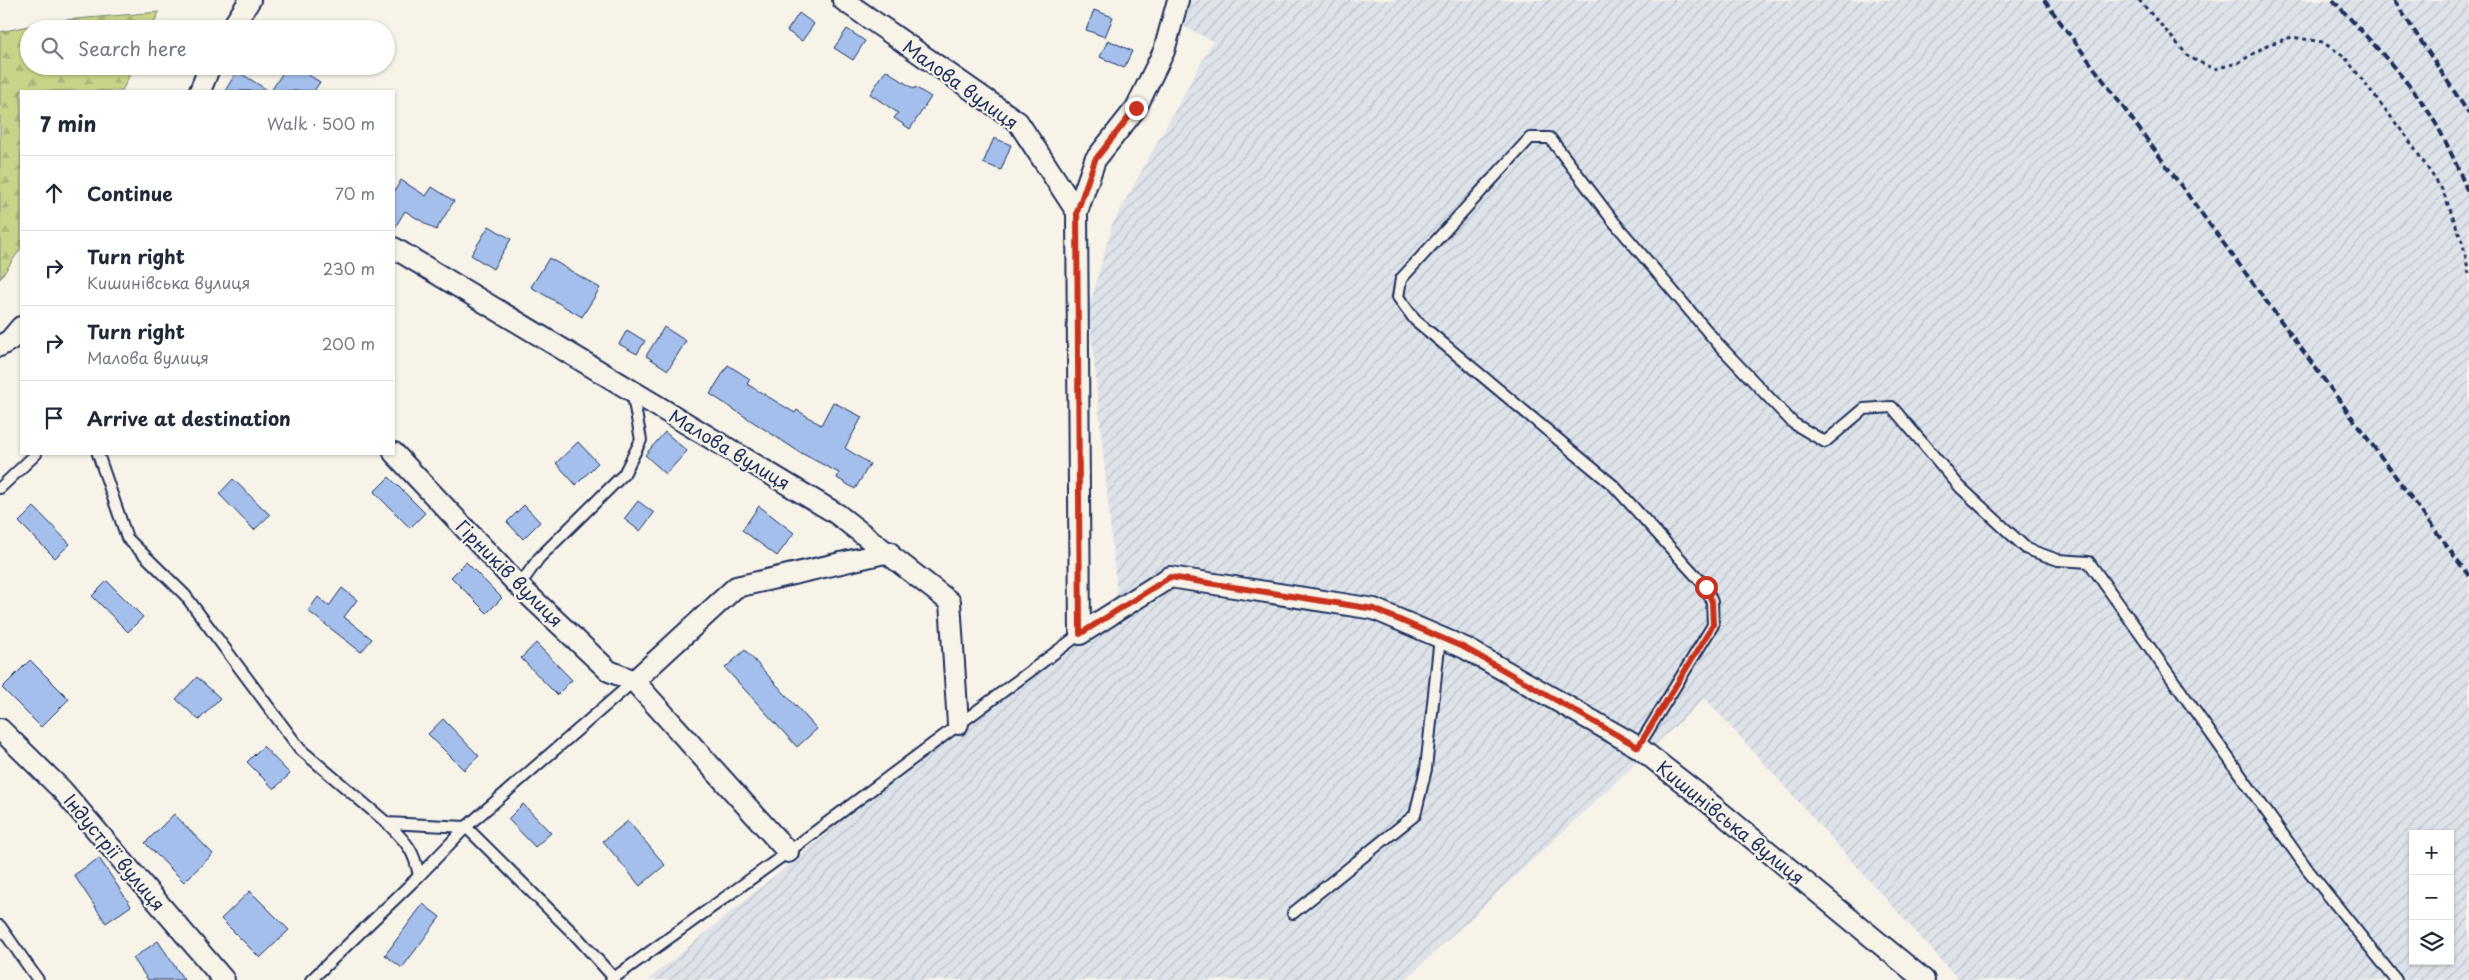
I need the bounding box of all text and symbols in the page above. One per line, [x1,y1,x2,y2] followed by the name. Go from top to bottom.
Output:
[20,20,395,75] search box
[898,33,1024,135] street label: Малова вулиця
[38,34,66,62] icon: search
[78,34,187,62] text: Search here
[1125,97,1148,120] route end
[40,107,96,139] text: 7 min
[267,111,375,135] text: Walk · 500 m
[40,179,68,207] icon: ahead
[87,179,173,207] text: Continue
[335,181,375,205] text: 70 m
[87,242,185,270] text: Turn right
[40,254,68,282] icon: right
[323,256,375,280] text: 230 m
[87,270,250,294] text: Кишинівська вулиця
[87,317,185,345] text: Turn right
[40,329,68,357] icon: right
[322,331,375,355] text: 200 m
[87,345,209,369] text: Малова вулиця
[664,402,796,496] street label: Малова вулиця
[40,404,68,432] icon: arrive
[87,404,291,432] text: Arrive at destination
[450,513,570,633] street label: Гірників вулиця
[1695,576,1718,599] route start
[1651,754,1811,890] street label: Кишинівська вулиця
[58,788,172,916] street label: Індустрії вулиця
[2409,830,2454,965] map controls
[2409,830,2454,875] button: +
[2409,875,2454,920] button: −
[2409,920,2454,965] button: layers

